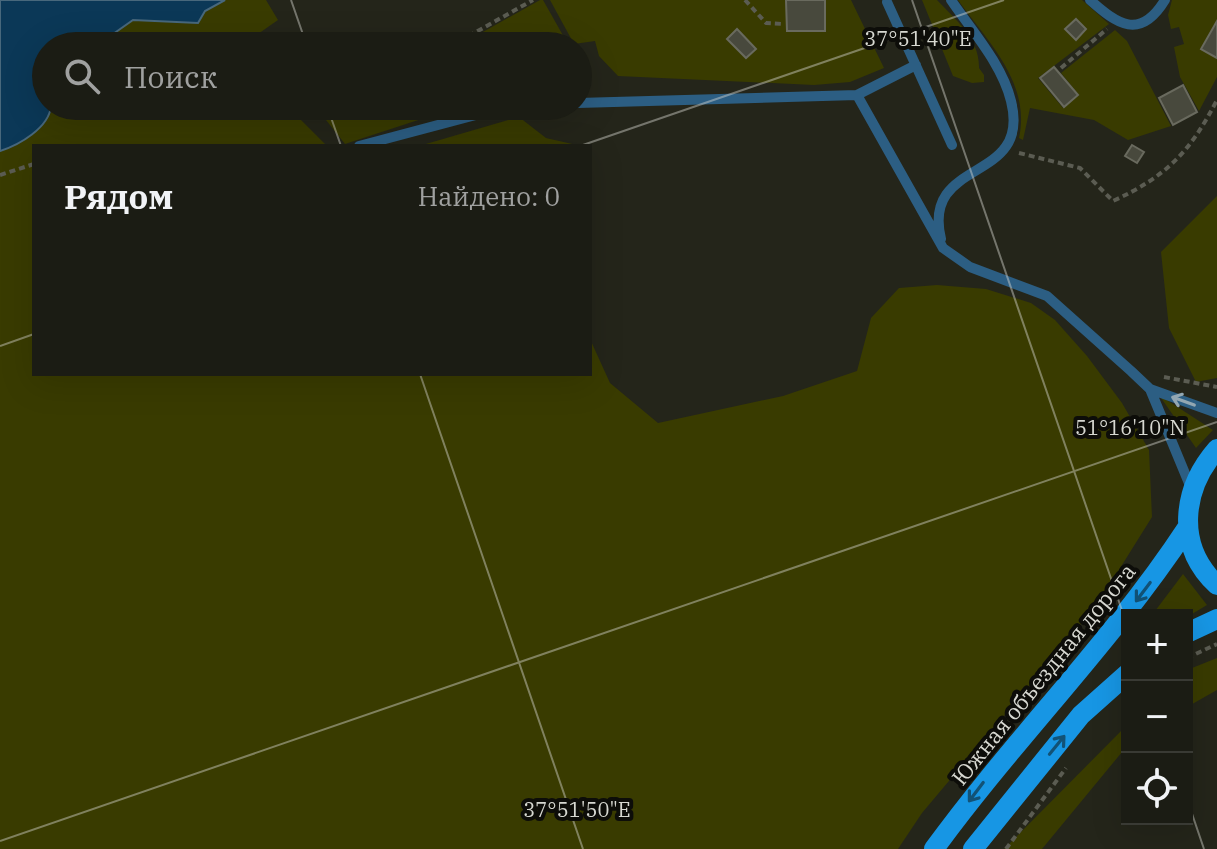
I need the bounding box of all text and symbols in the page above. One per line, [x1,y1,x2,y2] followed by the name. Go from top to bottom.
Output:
[864,25,972,52] text: 37°51'40"E
[32,32,592,120] search box
[60,54,104,98] icon: search
[124,57,217,96] text: Поиск
[64,174,173,218] text: Рядом
[418,179,560,213] text: Найдено: 0
[1171,392,1196,407] one-way arrow
[1075,414,1185,441] text: 51°16'10"N
[945,557,1141,791] street label: Южная объездная дорога
[1135,581,1151,603] one-way arrow
[1121,609,1193,825] map controls
[1121,609,1193,681] button: +
[1121,681,1193,753] button: −
[1048,735,1066,756] one-way arrow
[1121,753,1193,825] button: locate
[968,781,985,802] one-way arrow
[523,796,631,823] text: 37°51'50"E

